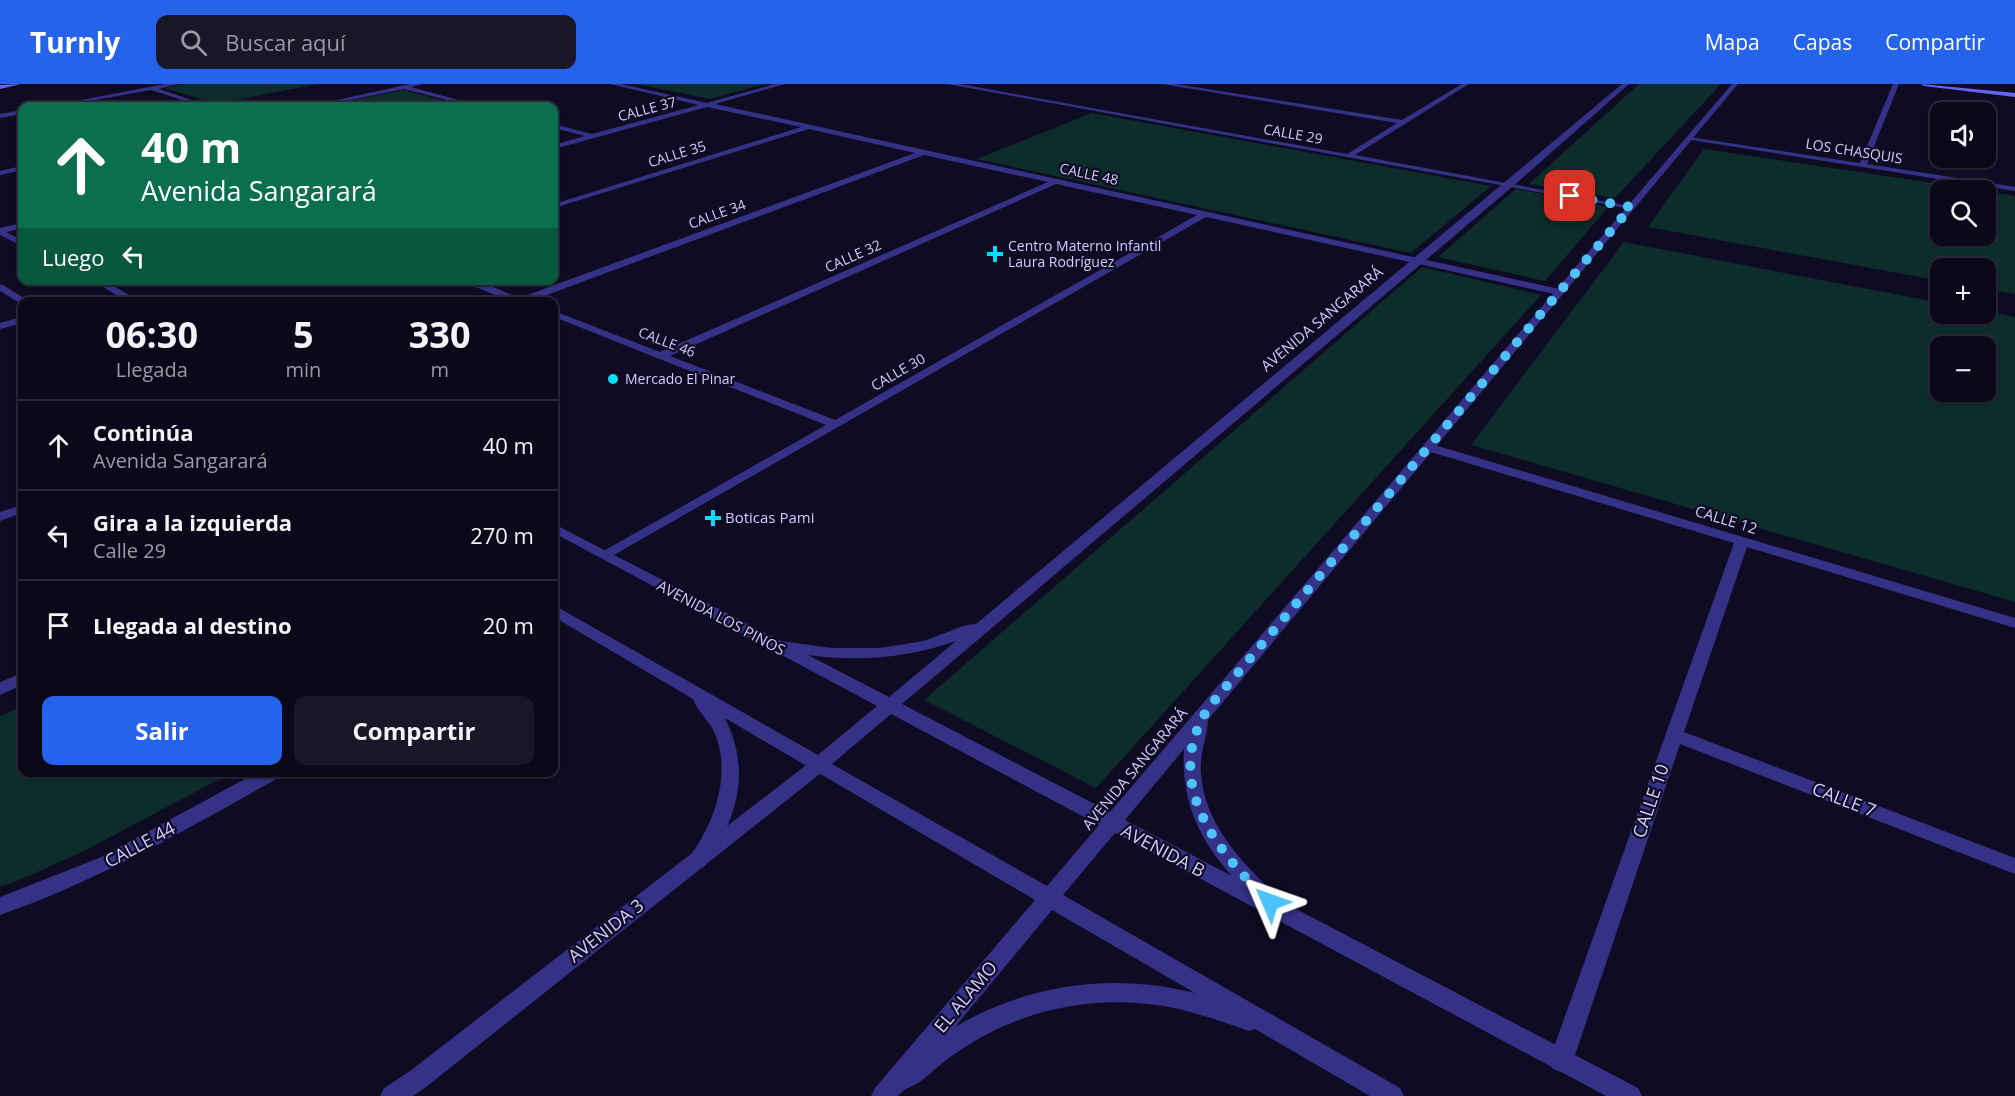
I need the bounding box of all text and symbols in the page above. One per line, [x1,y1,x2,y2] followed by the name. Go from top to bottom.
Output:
[156,15,576,69] search box
[30,23,120,61] text: Turnly
[177,26,210,59] icon: search
[225,27,346,57] text: Buscar aquí
[1705,28,1760,56] text: Mapa
[1793,28,1852,56] text: Capas
[1885,28,1985,56] text: Compartir
[616,92,678,125] street label: CALLE 37
[1930,102,1996,402] map controls
[1930,102,1996,168] button: sound
[141,118,241,175] text: 40 m
[1262,119,1324,148] street label: CALLE 29
[42,126,120,204] icon: ahead
[1804,133,1904,168] street label: LOS CHASQUIS
[646,136,708,171] street label: CALLE 35
[1058,158,1120,189] street label: CALLE 48
[1544,170,1595,221] pin
[141,172,377,209] text: Avenida Sangarará
[1553,179,1586,212] icon: arrive
[1930,180,1996,246] button: search
[686,194,748,233] street label: CALLE 34
[822,235,884,276] street label: CALLE 32
[1008,236,1161,271] place label: Centro Materno Infantil Laura Rodríguez
[117,240,150,273] icon: left
[42,242,105,272] text: Luego
[986,245,1004,263] marker: Centro Materno Infantil Laura Rodríguez
[1930,258,1996,324] button: +
[1256,261,1387,375] street label: AVENIDA SANGARARÁ
[105,310,198,359] text: 06:30
[293,310,314,359] text: 5
[409,310,471,359] text: 330
[636,322,698,361] street label: CALLE 46
[1930,336,1996,402] button: −
[867,348,928,395] street label: CALLE 30
[116,356,188,383] text: Llegada
[285,356,321,383] text: min
[430,356,449,383] text: m
[625,369,736,388] place label: Mercado El Pinar
[606,372,620,386] marker: Mercado El Pinar
[93,417,194,447] text: Continúa
[42,429,75,462] icon: ahead
[483,430,534,460] text: 40 m
[93,447,268,474] text: Avenida Sangarará
[1693,500,1760,538] street label: CALLE 12
[93,507,292,537] text: Gira a la izquierda
[725,507,814,527] place label: Boticas Pami
[706,511,720,525] marker: Boticas Pami
[42,519,75,552] icon: left
[470,520,534,550] text: 270 m
[93,537,166,564] text: Calle 29
[654,575,789,659] street label: AVENIDA LOS PINOS
[42,609,75,642] icon: arrive
[93,610,292,640] text: Llegada al destino
[483,610,534,640] text: 20 m
[42,696,282,765] button: Salir
[294,696,534,765] button: Compartir
[1077,703,1192,834] street label: AVENIDA SANGARARÁ
[1626,760,1674,841] street label: CALLE 10
[1809,776,1880,822] street label: CALLE 7
[100,815,179,873] street label: CALLE 44
[1117,818,1209,882] street label: AVENIDA B
[1238,870,1302,934] position arrow
[562,893,648,967] street label: AVENIDA 3
[928,956,1002,1037] street label: EL ALAMO

